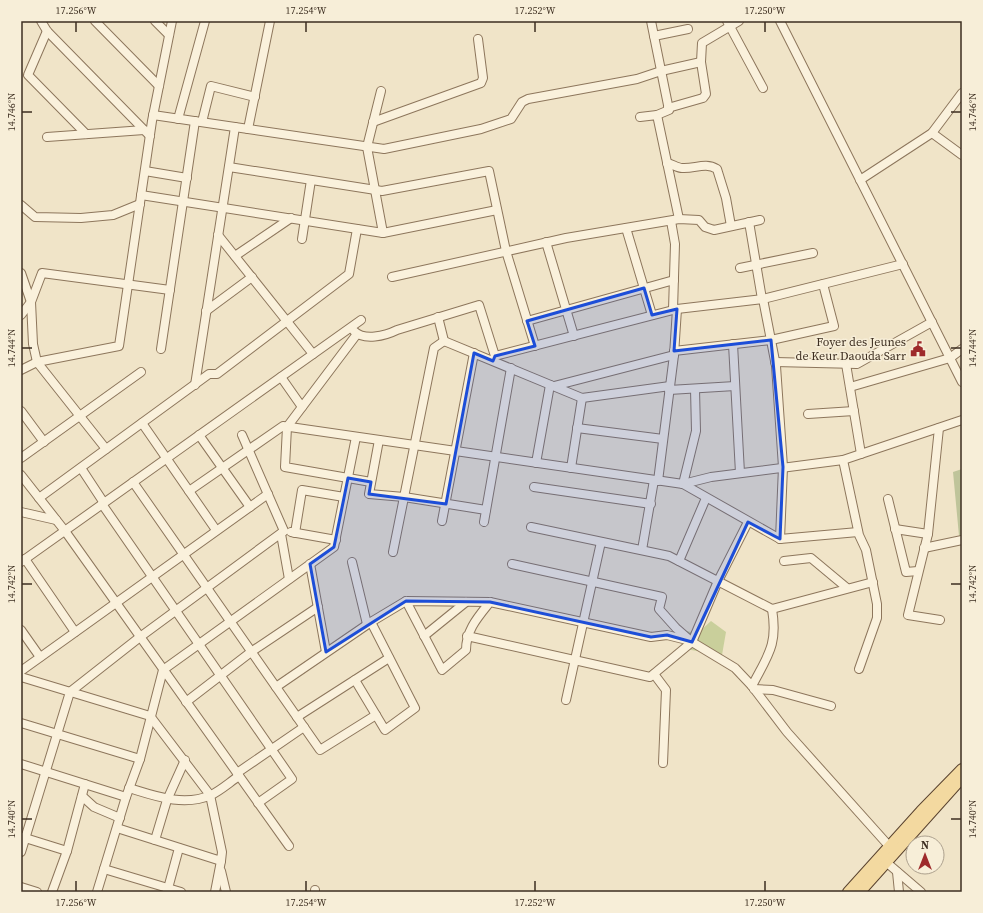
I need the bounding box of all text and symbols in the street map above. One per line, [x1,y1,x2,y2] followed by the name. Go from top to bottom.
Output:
[56,4,97,17] text: 17.256°W
[286,4,327,17] text: 17.254°W
[515,4,556,17] text: 17.252°W
[745,4,786,17] text: 17.250°W
[5,93,18,131] text: 14.746°N
[966,93,979,131] text: 14.746°N
[5,329,18,367] text: 14.744°N
[966,329,979,367] text: 14.744°N
[796,334,906,364] place label: Foyer des Jeunes de Keur Daouda Sarr
[909,340,927,358] public building icon: Foyer des Jeunes de Keur Daouda Sarr
[5,565,18,603] text: 14.742°N
[966,565,979,603] text: 14.742°N
[5,800,18,838] text: 14.740°N
[966,800,979,838] text: 14.740°N
[905,835,945,875] north arrow
[921,838,929,853] text: N
[56,896,97,909] text: 17.256°W
[286,896,327,909] text: 17.254°W
[515,896,556,909] text: 17.252°W
[745,896,786,909] text: 17.250°W

